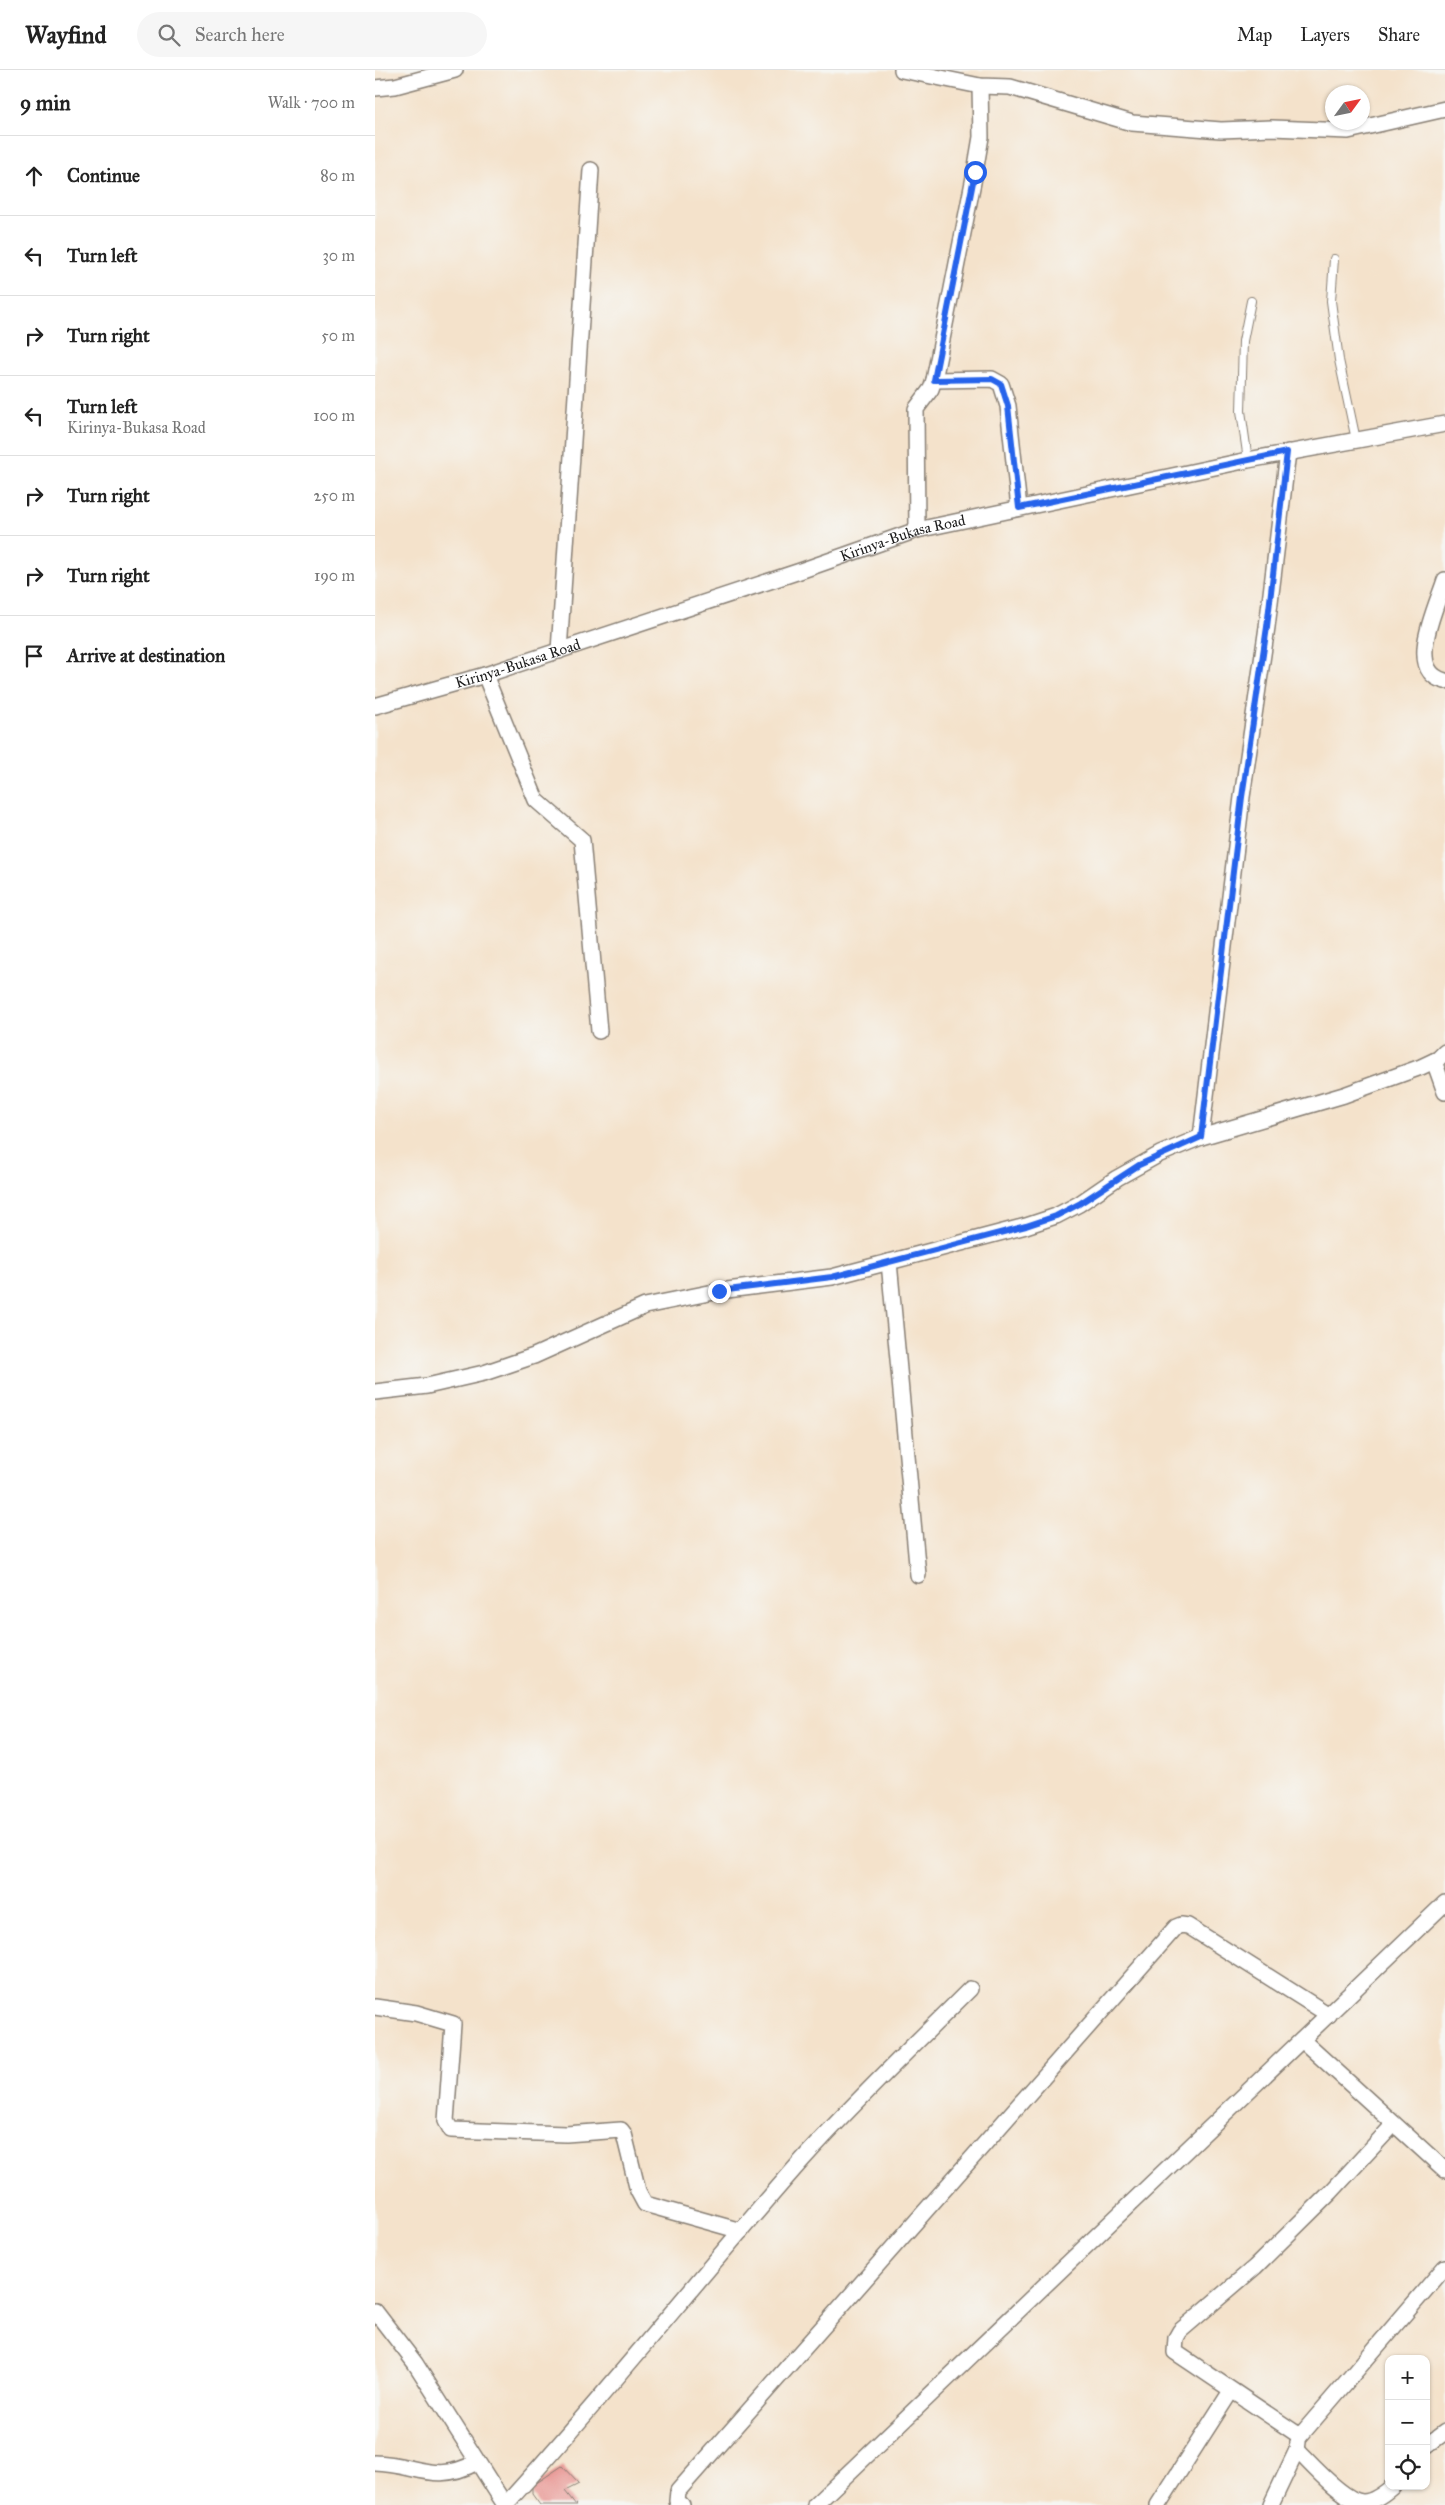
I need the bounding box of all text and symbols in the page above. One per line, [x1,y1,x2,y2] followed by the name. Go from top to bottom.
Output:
[137,12,487,57] search box
[25,20,107,50] text: Wayfind
[155,21,183,49] icon: search
[195,23,285,46] text: Search here
[1237,24,1272,46] text: Map
[1300,24,1350,46] text: Layers
[1378,24,1420,46] text: Share
[1325,85,1370,130] north arrow
[20,90,71,116] text: 9 min
[268,93,355,112] text: Walk · 700 m
[964,161,987,184] route start
[20,162,48,190] icon: ahead
[67,164,140,187] text: Continue
[320,166,355,185] text: 80 m
[20,242,48,270] icon: left
[67,244,137,267] text: Turn left
[322,246,355,265] text: 30 m
[20,322,48,350] icon: right
[67,324,150,347] text: Turn right
[321,326,355,345] text: 50 m
[67,395,137,418] text: Turn left
[20,402,48,430] icon: left
[313,406,355,425] text: 100 m
[67,418,206,437] text: Kirinya-Bukasa Road
[20,482,48,510] icon: right
[67,484,150,507] text: Turn right
[314,486,355,505] text: 250 m
[838,511,967,565] street label: Kirinya-Bukasa Road
[20,562,48,590] icon: right
[67,564,150,587] text: Turn right
[314,566,355,585] text: 190 m
[453,635,583,692] street label: Kirinya-Bukasa Road
[20,642,48,670] icon: arrive
[67,644,225,667] text: Arrive at destination
[708,1280,731,1303] route end
[1385,2355,1430,2490] map controls
[1385,2355,1430,2400] button: +
[1385,2400,1430,2445] button: −
[1385,2445,1430,2490] button: locate

